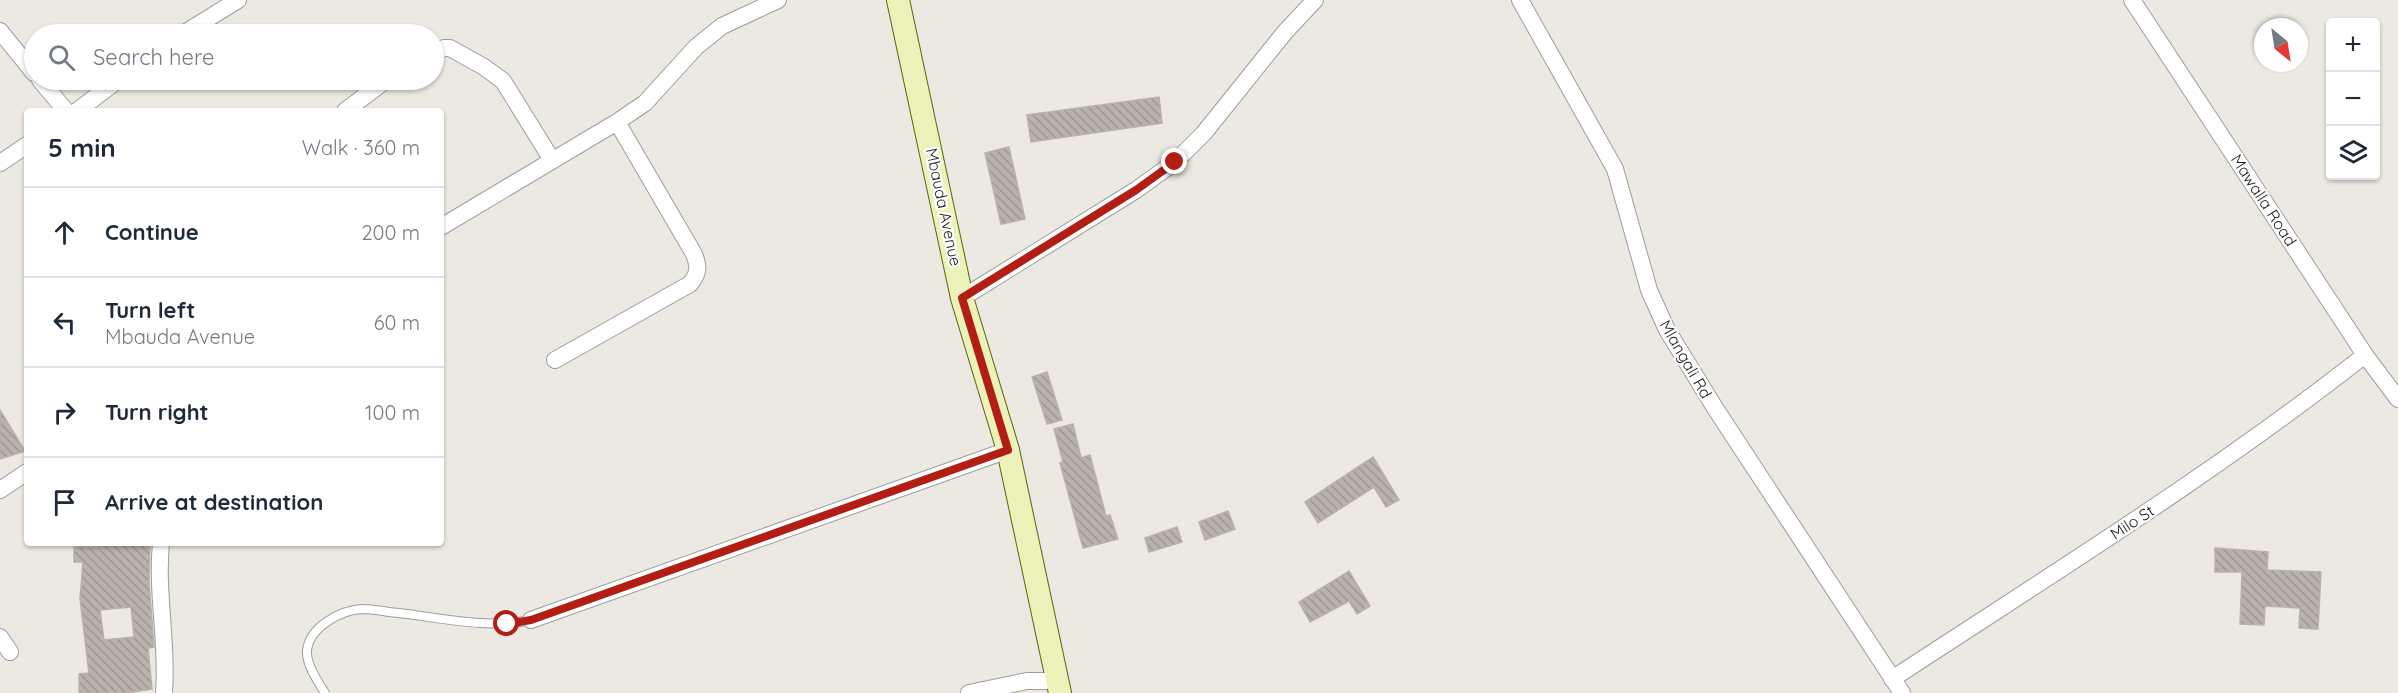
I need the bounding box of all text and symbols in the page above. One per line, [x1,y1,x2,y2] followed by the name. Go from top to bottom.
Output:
[2254,18,2308,72] north arrow
[2326,18,2380,180] map controls
[2326,18,2380,72] button: +
[24,24,444,90] search box
[45,41,78,74] icon: search
[93,43,214,71] text: Search here
[2326,72,2380,126] button: −
[2326,126,2380,180] button: layers
[48,131,116,164] text: 5 min
[302,135,420,160] text: Walk · 360 m
[922,146,966,268] street label: Mbauda Avenue
[1161,148,1187,174] route end
[2227,150,2301,250] street label: Mawalla Road
[48,216,81,249] icon: ahead
[105,218,199,246] text: Continue
[361,220,420,245] text: 200 m
[105,296,195,324] text: Turn left
[48,306,81,339] icon: left
[374,310,420,335] text: 60 m
[1656,316,1716,402] street label: Mlangali Rd
[105,324,255,349] text: Mbauda Avenue
[48,396,81,429] icon: right
[105,398,209,426] text: Turn right
[365,400,420,425] text: 100 m
[48,486,81,519] icon: arrive
[105,488,323,516] text: Arrive at destination
[2106,500,2158,544] street label: Milo St
[493,610,519,636] route start

